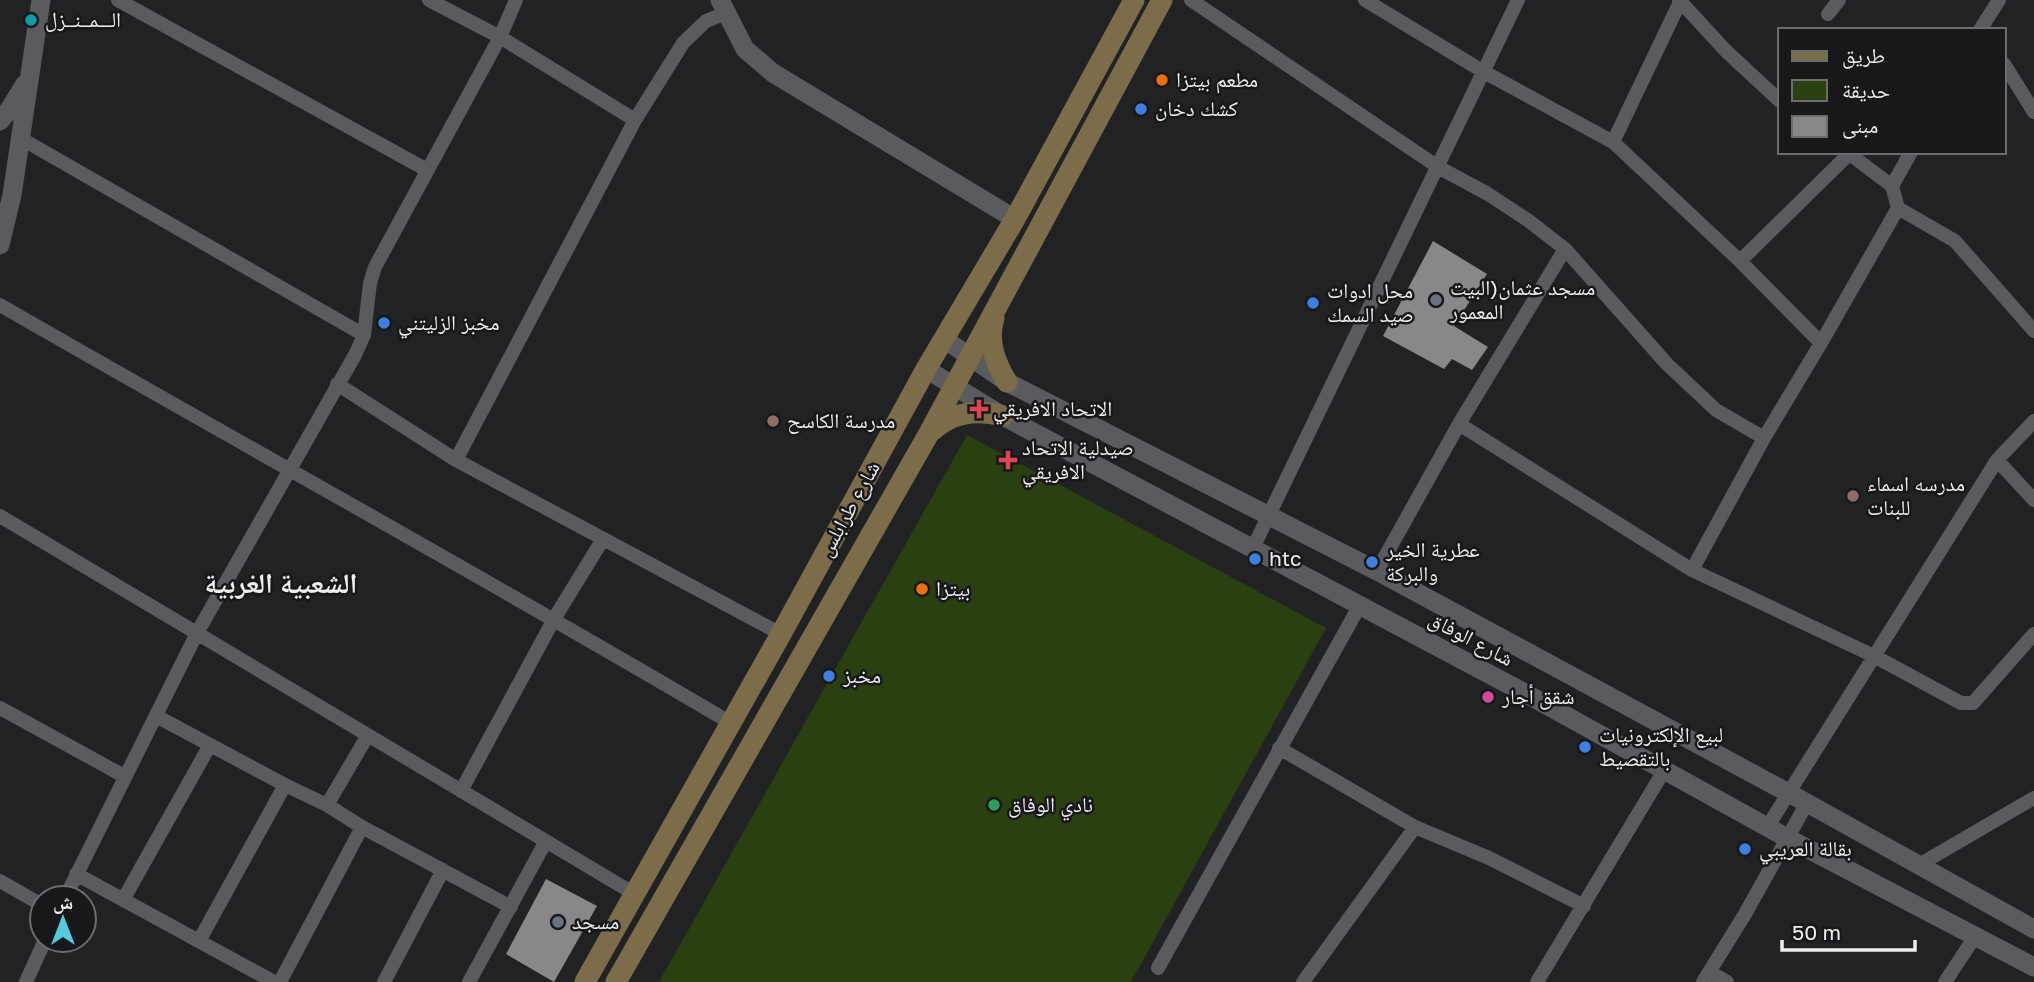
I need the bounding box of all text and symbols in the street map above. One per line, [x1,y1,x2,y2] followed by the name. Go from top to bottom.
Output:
[45,6,121,32] place label: الـــمــنــزل
[23,12,39,28] marker: الـــمــنــزل
[1778,28,2006,154] legend
[1842,42,1885,69] text: طريق
[1176,66,1258,94] place label: مطعم بيتزا
[1154,72,1170,88] marker: مطعم بيتزا
[1842,77,1890,103] text: حديقة
[1155,95,1238,121] place label: كشك دخان
[1133,101,1149,117] marker: كشك دخان
[1842,112,1878,139] text: مبنى
[1449,274,1595,324] place label: مسجد عثمان(البيت المعمور
[1327,277,1414,327] place label: محل ادوات صيد السمك
[1428,292,1444,308] marker: مسجد عثمان(البيت المعمور
[1305,295,1321,311] marker: محل ادوات صيد السمك
[398,309,500,339] place label: مخبز الزليتني
[376,315,392,331] marker: مخبز الزليتني
[993,395,1112,425] place label: الاتحاد الافريقي
[971,401,987,417] marker: الاتحاد الافريقي
[787,407,895,434] place label: مدرسة الكاسح
[765,413,781,429] marker: مدرسة الكاسح
[1022,434,1134,488] place label: صيدلية الاتحاد الافريقي
[1000,452,1016,468] marker: صيدلية الاتحاد الافريقي
[811,456,886,561] street label: شارع طرابلس
[1867,470,1965,520] place label: مدرسه اسماء للبنات
[1845,488,1861,504] marker: مدرسه اسماء للبنات
[1385,536,1480,586] place label: عطرية الخير والبركة
[1269,545,1302,571] place label: htc
[1247,551,1263,567] marker: htc
[1364,554,1380,570] marker: عطرية الخير والبركة
[205,566,357,600] district label: الشعبية الغربية
[936,575,970,601] place label: بيتزا
[914,581,930,597] marker: بيتزا
[1424,605,1518,672] street label: شارع الوفاق
[842,662,881,688] place label: مخبز
[821,668,837,684] marker: مخبز
[1501,683,1574,710] place label: شقق أجار
[1480,689,1496,705] marker: شقق أجار
[1599,721,1723,771] place label: لبيع الإلكترونيات بالتقصيط
[1577,739,1593,755] marker: لبيع الإلكترونيات بالتقصيط
[1008,791,1093,821] place label: نادي الوفاق
[986,797,1002,813] marker: نادي الوفاق
[1759,835,1852,865] place label: بقالة العريبي
[1737,841,1753,857] marker: بقالة العريبي
[28,884,98,954] north arrow
[53,890,73,914] text: ش
[572,908,619,934] place label: مسجد
[1782,908,1915,952] scale bar
[550,914,566,930] marker: مسجد
[1792,919,1841,945] text: 50 m

